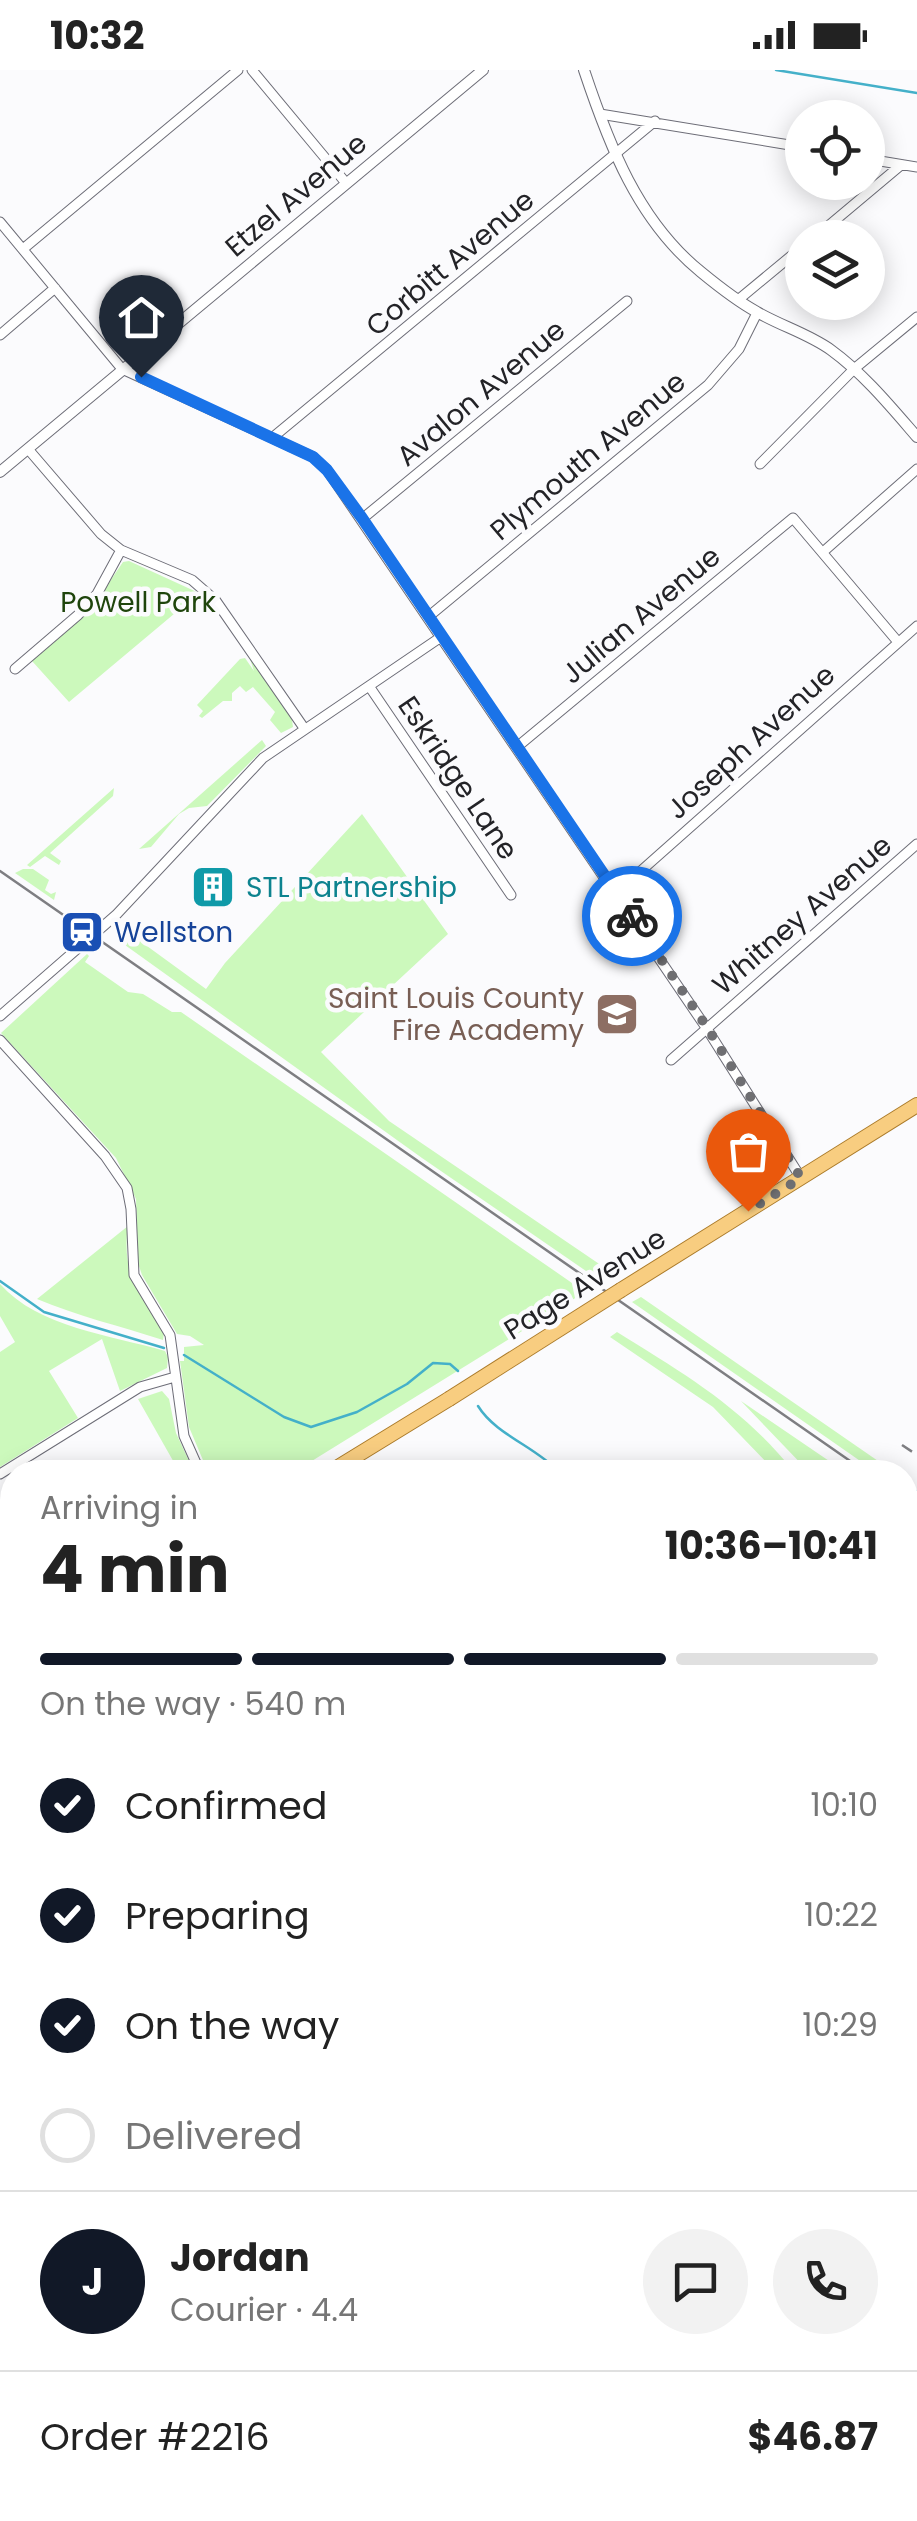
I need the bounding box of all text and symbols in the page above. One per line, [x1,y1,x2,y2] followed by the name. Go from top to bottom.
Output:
[50,9,145,62] text: 10:32
[785,100,885,320] map controls
[785,100,885,200] button: locate
[217,124,375,266] street label: Etzel Avenue
[357,181,543,345] street label: Corbitt Avenue
[785,220,885,320] button: layers
[99,275,184,378] pin
[114,290,169,345] icon: home
[388,311,574,475] street label: Avalon Avenue
[482,363,694,549] street label: Plymouth Avenue
[553,537,729,693] street label: Julian Avenue
[60,583,216,622] park label: Powell Park
[658,656,844,828] street label: Joseph Avenue
[389,688,527,868] street label: Eskridge Lane
[704,826,900,1004] street label: Whitney Avenue
[190,864,236,910] building icon: STL Partnership
[582,866,682,966] courier
[246,868,457,907] place label: STL Partnership
[605,889,660,944] icon: bike
[59,909,105,955] station icon: Wellston
[114,913,233,952] place label: Wellston
[328,979,584,1050] place label: Saint Louis County Fire Academy
[594,991,640,1037] school or university icon: Saint Louis County Fire Academy
[706,1109,791,1212] pin
[721,1124,776,1179] icon: bag
[497,1219,673,1349] street label: Page Avenue
[40,1485,198,1530] text: Arriving in
[665,1519,878,1572] text: 10:36–10:41
[40,1524,230,1615] text: 4 min
[40,1681,346,1726] text: On the way · 540 m
[40,1778,95,1833] icon: check
[125,1779,327,1832] text: Confirmed
[811,1782,878,1827] text: 10:10
[40,1888,95,1943] icon: check
[125,1889,310,1942] text: Preparing
[804,1892,878,1937] text: 10:22
[40,1998,95,2053] icon: check
[125,1999,339,2052] text: On the way
[802,2002,878,2047] text: 10:29
[125,2109,302,2162] text: Delivered
[643,2229,748,2334] button: chat
[773,2229,878,2334] button: phone
[170,2231,310,2284] text: Jordan
[82,2255,103,2308] text: J
[170,2287,358,2332] text: Courier · 4.4
[40,2410,270,2463] text: Order #2216
[747,2410,878,2463] text: $46.87

